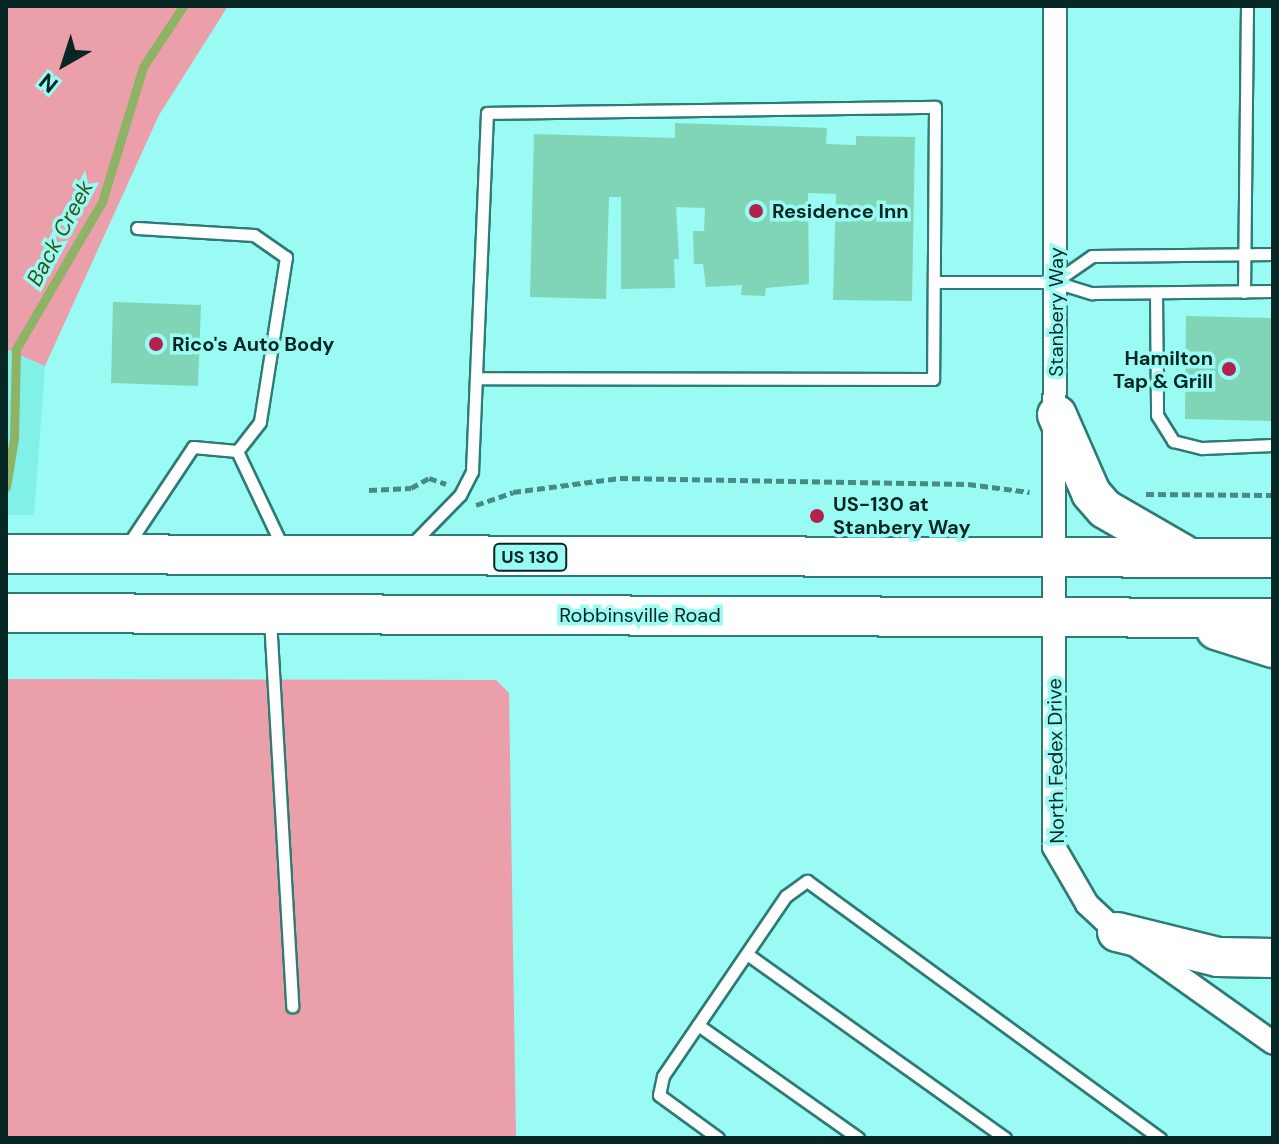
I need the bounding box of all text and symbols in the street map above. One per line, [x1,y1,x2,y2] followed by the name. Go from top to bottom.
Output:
[24,24,104,104] north arrow
[33,67,64,99] text: N
[21,176,99,290] water label: Back Creek
[772,199,909,223] place label: Residence Inn
[747,202,765,220] marker: Residence Inn
[1044,247,1068,377] street label: Stanbery Way
[172,332,334,356] place label: Rico's Auto Body
[147,335,165,353] marker: Rico's Auto Body
[1113,346,1213,393] place label: Hamilton Tap & Grill
[1220,360,1238,378] marker: Hamilton Tap & Grill
[833,492,971,539] place label: US-130 at Stanbery Way
[808,507,826,525] marker: US-130 at Stanbery Way
[492,543,568,571] road number: US 130
[559,603,721,627] street label: Robbinsville Road
[1043,678,1069,844] street label: North Fedex Drive

